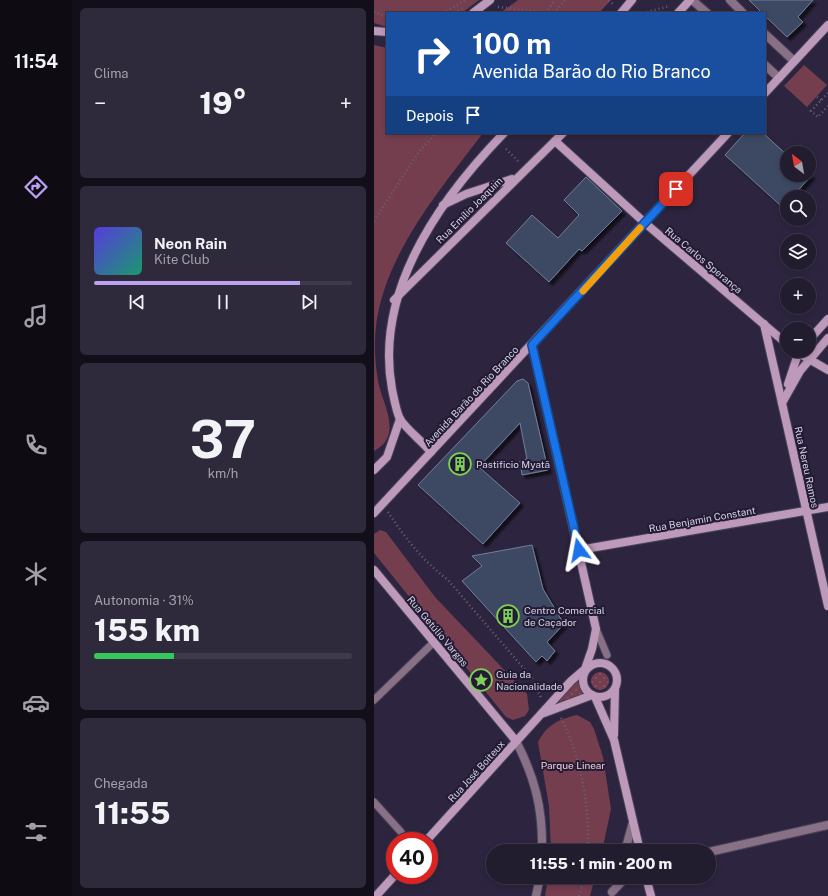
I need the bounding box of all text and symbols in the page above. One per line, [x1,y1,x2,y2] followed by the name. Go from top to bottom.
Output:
[472,27,551,60] text: 100 m
[406,28,458,80] icon: right
[14,51,58,72] text: 11:54
[472,61,711,82] text: Avenida Barão do Rio Branco
[94,66,129,81] text: Clima
[199,85,247,121] text: 19°
[94,90,106,116] text: −
[340,90,352,116] text: +
[462,104,484,126] icon: arrive
[406,107,454,124] text: Depois
[780,146,816,182] north arrow
[780,146,816,358] map controls
[659,172,693,206] pin
[22,173,50,201] icon: directions
[433,174,505,246] street label: Rua Emílio Joaquim
[665,178,687,200] icon: arrive
[780,190,816,226] button: search
[663,224,745,296] street label: Rua Carlos Sperança
[780,234,816,270] button: layers
[154,235,227,252] text: Neon Rain
[154,252,209,267] text: Kite Club
[780,278,816,314] button: +
[126,291,148,313] icon: previous
[212,291,234,313] icon: pause
[298,291,320,313] icon: next
[22,302,50,330] icon: music
[780,322,816,358] button: −
[421,343,521,449] street label: Avenida Barão do Rio Branco
[190,409,256,470] text: 37
[793,425,821,509] street label: Rua Nereu Ramos
[22,431,50,459] icon: phone
[447,451,473,477] building icon: Pastificio Myatã
[476,458,550,470] place label: Pastificio Myatã
[208,466,238,481] text: km/h
[648,504,756,534] street label: Rua Benjamin Constant
[558,529,600,571] position arrow
[22,560,50,588] icon: climate
[94,593,194,608] text: Autonomia · 31%
[405,593,471,669] street label: Rua Getúlio Vargas
[495,603,521,629] building icon: Centro Comercial de Caçador
[524,604,605,628] place label: Centro Comercial de Caçador
[94,612,200,648] text: 155 km
[468,667,494,693] place icon: Guia da Nacionalidade
[496,668,563,692] place label: Guia da Nacionalidade
[22,689,50,717] icon: car
[445,737,507,804] street label: Rua José Boiteux
[541,759,605,771] park label: Parque Linear
[94,776,148,791] text: Chegada
[94,795,170,831] text: 11:55
[22,818,50,846] icon: filters
[386,832,438,884] speed limit sign: 40
[530,855,672,872] text: 11:55 · 1 min · 200 m

